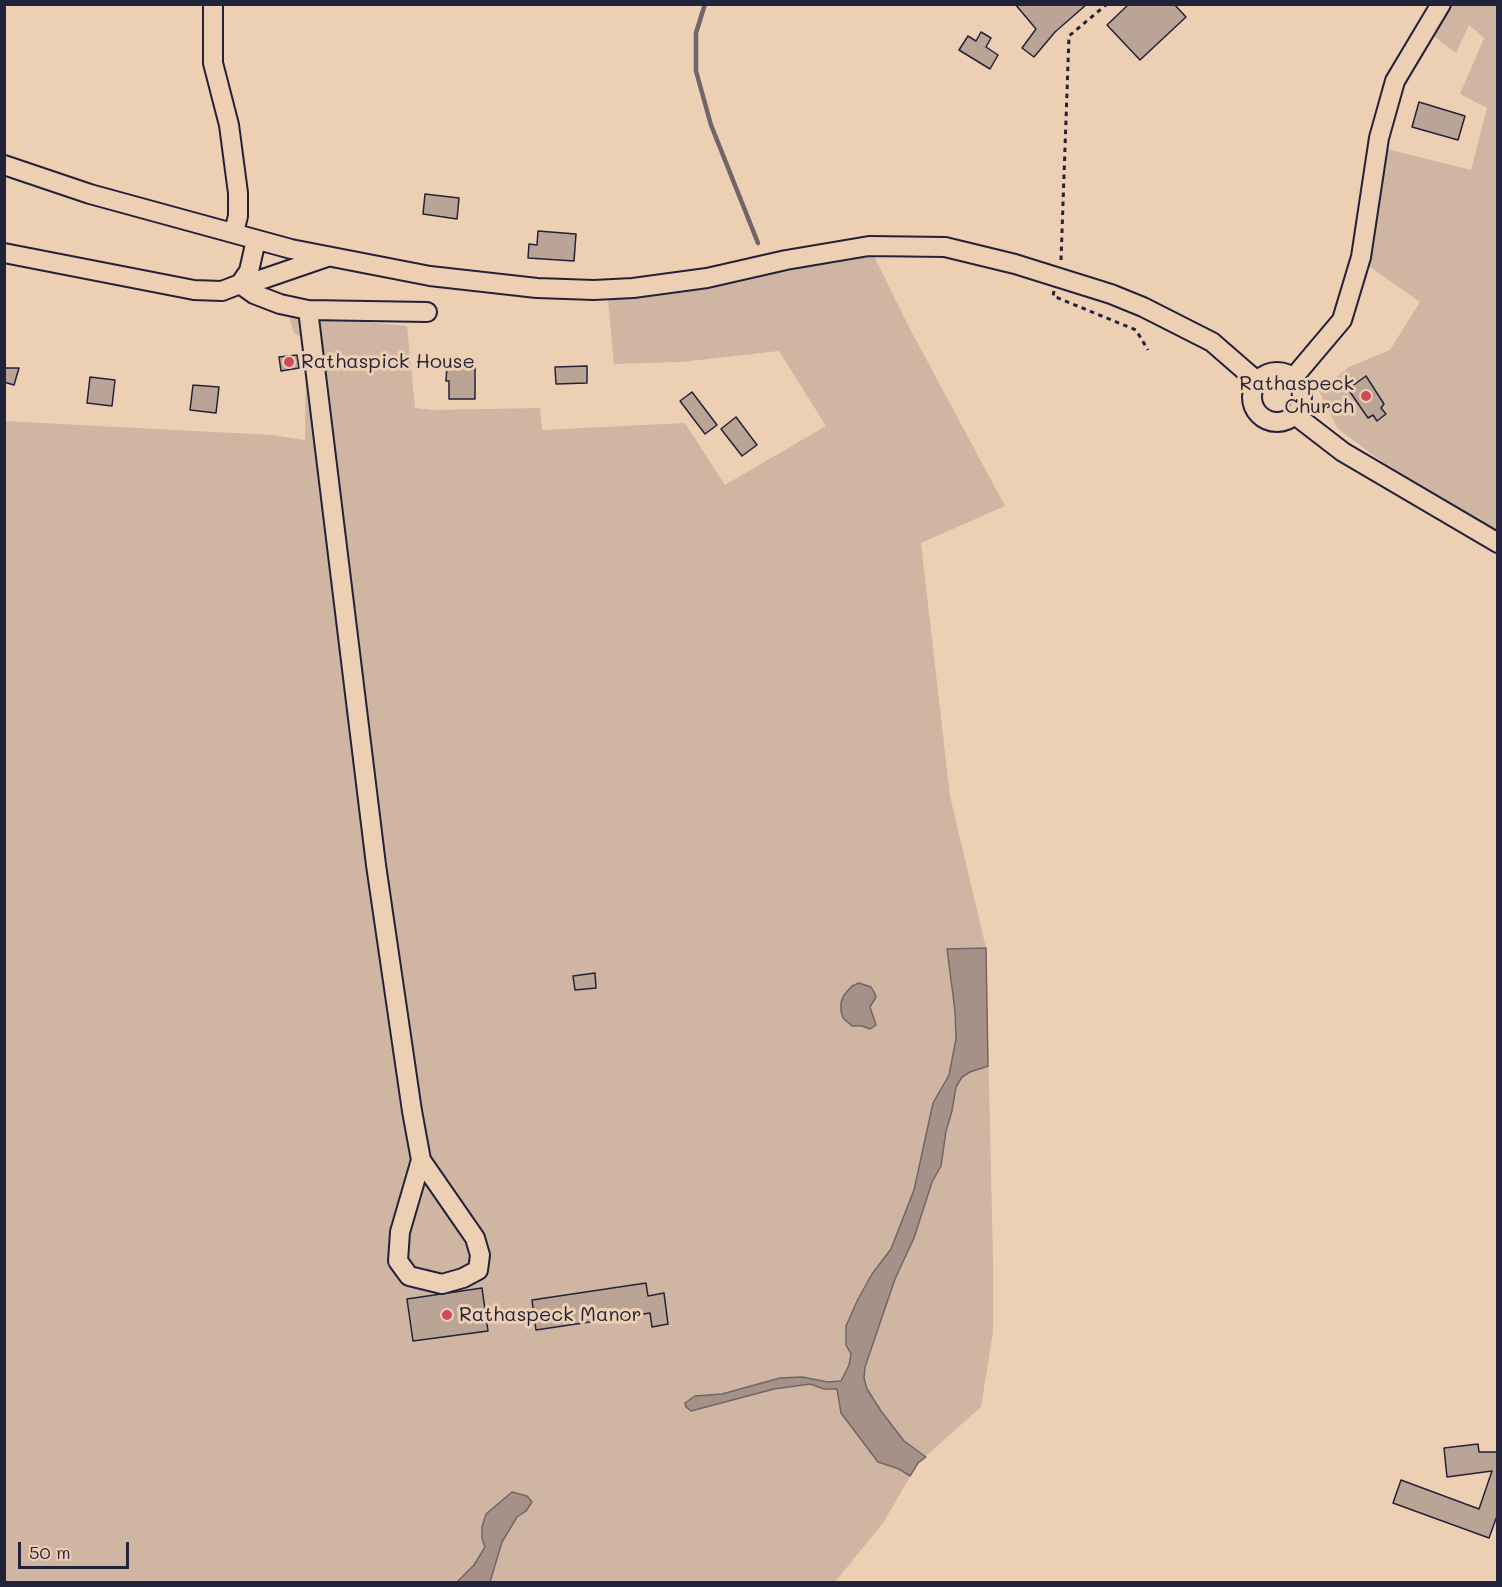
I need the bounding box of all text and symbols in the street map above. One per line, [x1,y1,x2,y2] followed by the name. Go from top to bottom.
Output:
[301,350,475,374] place label: Rathaspick House
[282,355,296,369] marker: Rathaspick House
[1239,372,1354,419] place label: Rathaspeck Church
[1359,389,1373,403] marker: Rathaspeck Church
[459,1303,641,1327] place label: Rathaspeck Manor
[440,1308,454,1322] marker: Rathaspeck Manor
[21,1530,132,1568] scale bar
[29,1540,71,1564] text: 50 m

